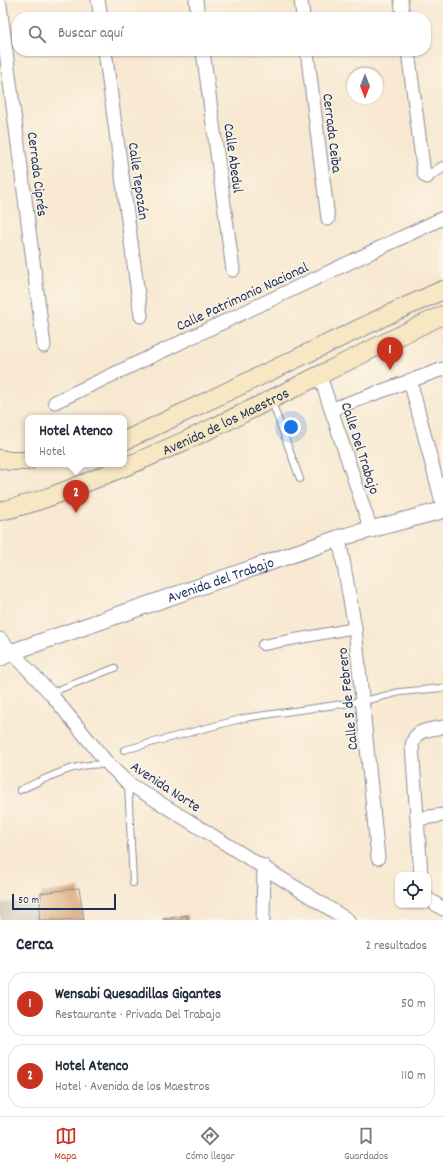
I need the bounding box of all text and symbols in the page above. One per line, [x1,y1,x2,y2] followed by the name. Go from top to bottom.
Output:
[12,12,431,56] search box
[26,23,48,45] icon: search
[58,23,123,45] text: Buscar aquí
[347,68,383,104] north arrow
[315,92,347,175] street label: Cerrada Ceiba
[216,122,248,195] street label: Calle Abedul
[20,131,52,218] street label: Cerrada Ciprés
[121,141,153,221] street label: Calle Tepozán
[173,257,313,338] street label: Calle Patrimonio Nacional
[377,337,403,370] pin: 1
[159,383,293,463] street label: Avenida de los Maestros
[334,400,384,498] street label: Calle Del Trabajo
[25,415,127,467] popup
[281,417,301,437] your location
[39,421,113,443] text: Hotel Atenco
[39,443,65,462] text: Hotel
[63,480,89,513] pin: 2
[165,552,278,610] street label: Avenida del Trabajo
[333,646,365,751] street label: Calle 5 de Febrero
[125,757,205,819] street label: Avenida Norte
[395,872,431,908] map controls
[395,872,431,908] button: locate
[12,892,116,911] scale bar
[18,893,39,909] text: 50 m
[16,934,53,958] text: Cerca
[365,937,427,956] text: 2 resultados
[55,984,221,1006] text: Wensabi Quesadillas Gigantes
[29,995,31,1014] text: 1
[401,995,426,1014] text: 50 m
[55,1006,221,1025] text: Restaurante · Privada Del Trabajo
[55,1056,128,1078] text: Hotel Atenco
[27,1067,33,1086] text: 2
[401,1067,426,1086] text: 110 m
[55,1078,210,1097] text: Hotel · Avenida de los Maestros
[55,1125,77,1165] tab: Mapa
[186,1125,235,1165] tab: Cómo llegar
[344,1125,388,1165] tab: Guardados

